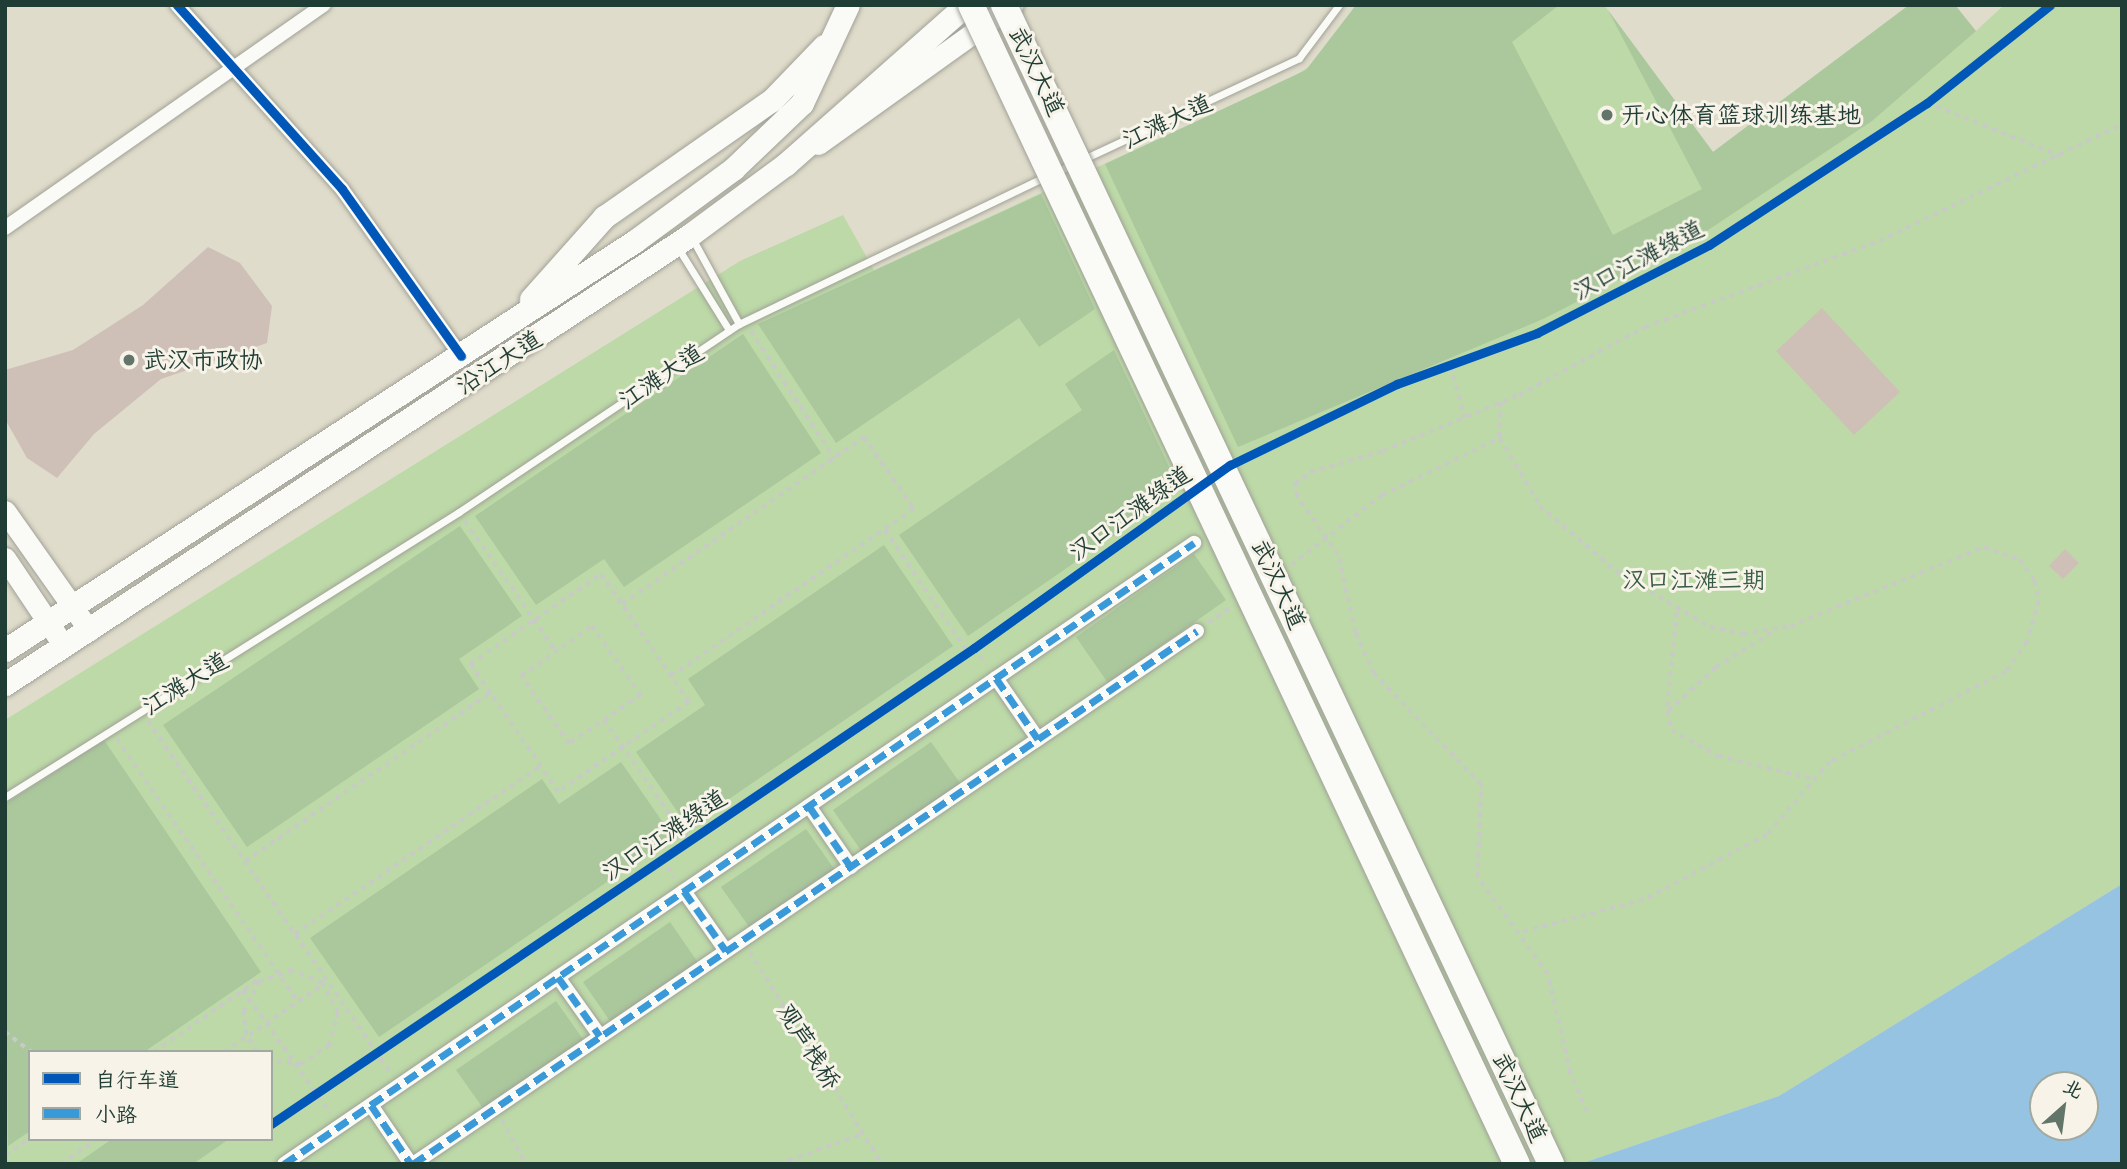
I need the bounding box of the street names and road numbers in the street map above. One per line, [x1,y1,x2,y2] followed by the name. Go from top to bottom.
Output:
[1003,22,1071,120] street label: 武汉大道
[1117,88,1217,154] street label: 江滩大道
[1568,213,1708,307] street label: 汉口江滩绿道
[451,324,547,400] street label: 沿江大道
[613,337,709,415] street label: 江滩大道
[1063,459,1197,567] street label: 汉口江滩绿道
[1246,534,1312,634] street label: 武汉大道
[137,645,233,721] street label: 江滩大道
[596,783,732,887] street label: 汉口江滩绿道
[771,998,847,1094] street label: 观芦栈桥
[1487,1047,1553,1147] street label: 武汉大道

